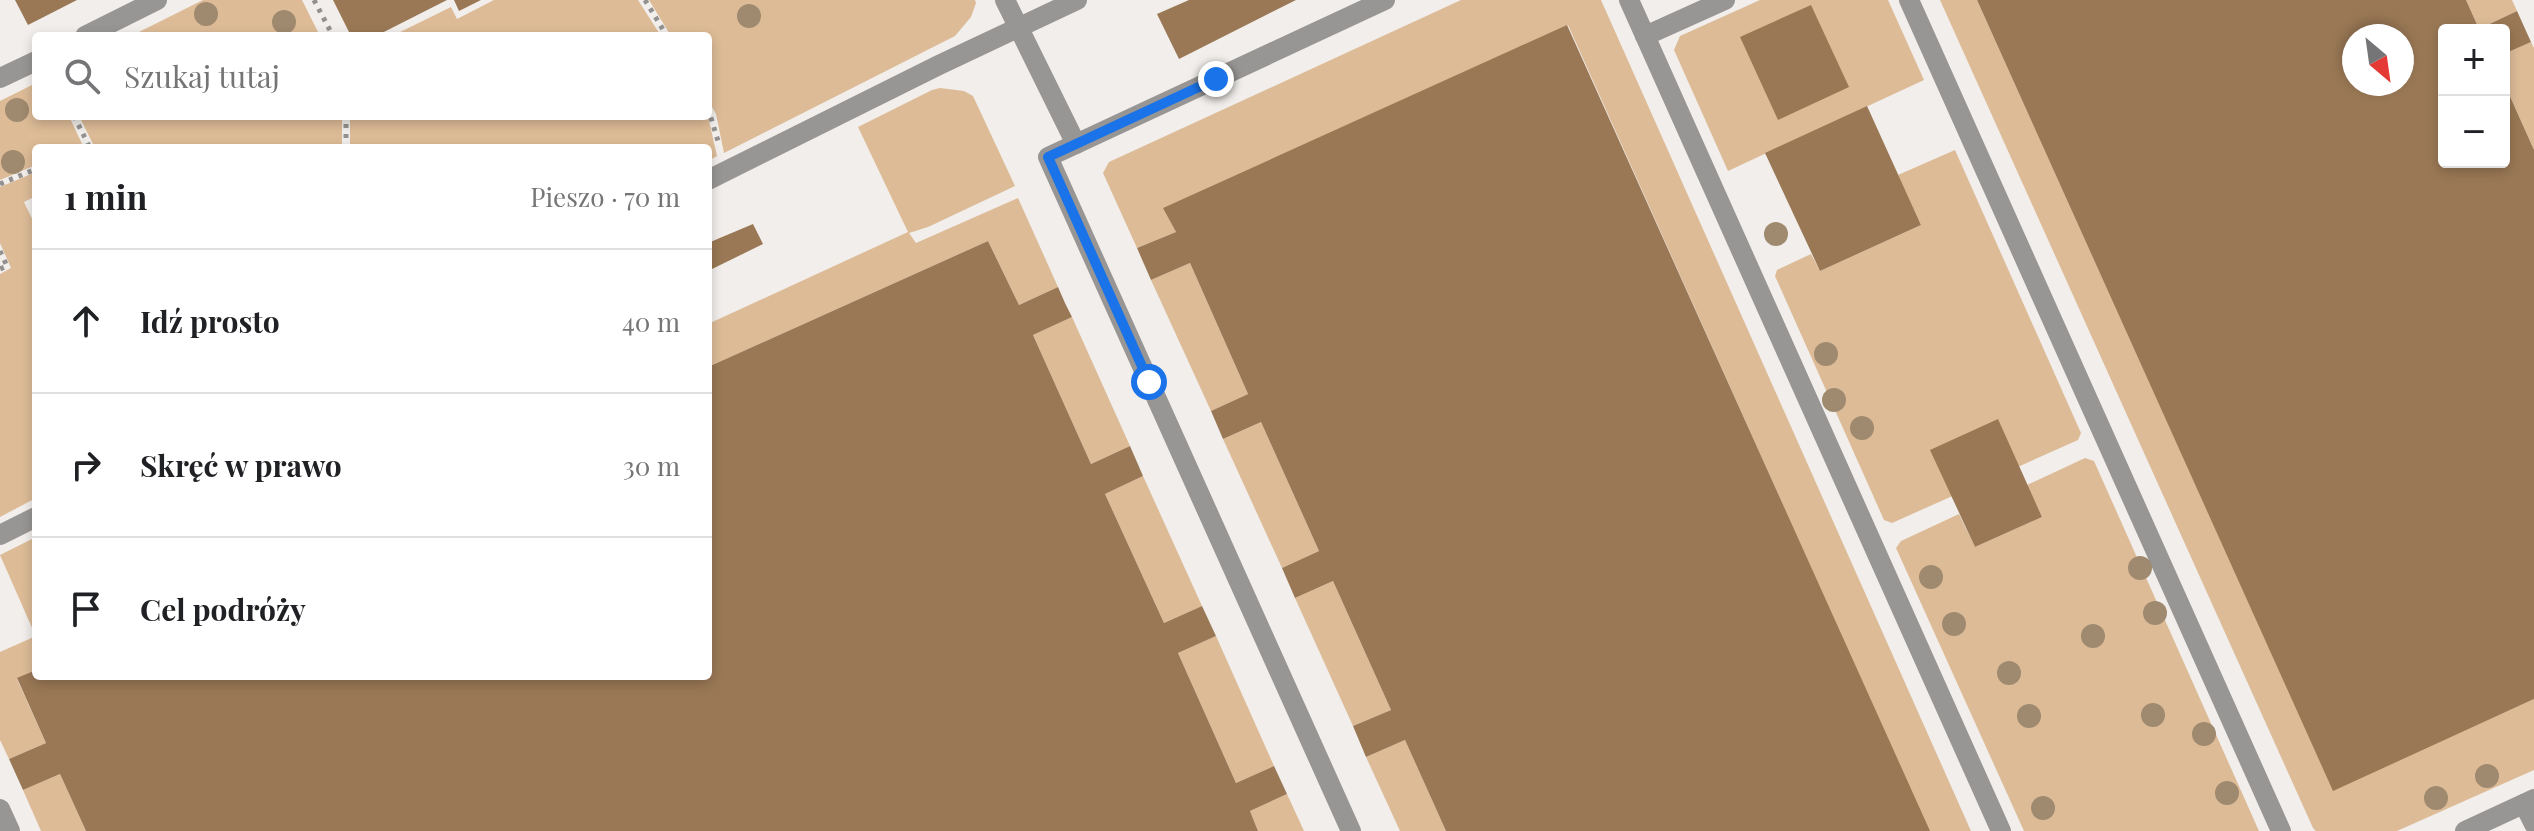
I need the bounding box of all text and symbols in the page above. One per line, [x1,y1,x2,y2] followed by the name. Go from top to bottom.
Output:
[2342,24,2414,96] north arrow
[2438,24,2510,168] map controls
[2438,24,2510,96] button: +
[32,32,712,120] search box
[60,54,104,98] icon: search
[124,56,280,96] text: Szukaj tutaj
[1198,61,1234,97] route end
[2438,96,2510,168] button: −
[64,173,147,219] text: 1 min
[530,179,680,214] text: Pieszo · 70 m
[64,299,108,343] icon: ahead
[140,301,280,341] text: Idź prosto
[622,304,680,339] text: 40 m
[1131,364,1167,400] route start
[64,443,108,487] icon: right
[140,445,342,485] text: Skręć w prawo
[623,448,680,483] text: 30 m
[64,587,108,631] icon: arrive
[140,589,306,629] text: Cel podróży

